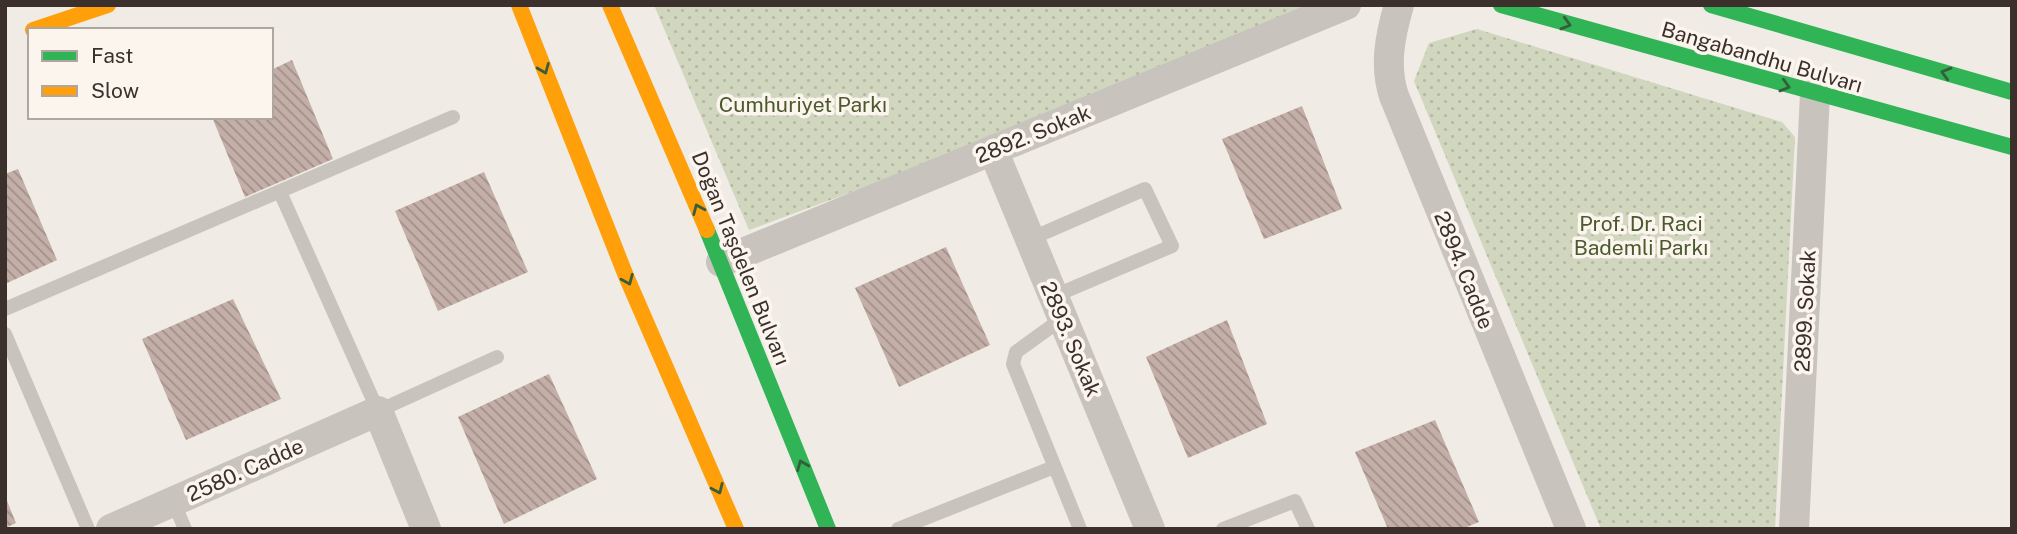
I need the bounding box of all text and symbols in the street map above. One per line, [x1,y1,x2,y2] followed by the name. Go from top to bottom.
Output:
[1560,15,1572,30] one-way arrow
[1659,16,1865,98] street label: Bangabandhu Bulvarı
[28,28,273,119] legend
[91,43,133,68] text: Fast
[535,62,549,74] one-way arrow
[1940,67,1952,81] one-way arrow
[1779,77,1791,92] one-way arrow
[91,78,139,103] text: Slow
[719,92,887,117] park label: Cumhuriyet Parkı
[972,99,1095,168] street label: 2892. Sokak
[687,147,795,369] street label: Doğan Taşdelen Bulvarı
[693,204,707,216] one-way arrow
[1429,207,1499,333] street label: 2894. Cadde
[1574,211,1708,260] park label: Prof. Dr. Raci Bademli Parkı
[1789,249,1821,373] street label: 2899. Sokak
[619,273,633,285] one-way arrow
[1036,278,1107,401] street label: 2893. Sokak
[183,433,307,507] street label: 2580. Cadde
[797,460,811,472] one-way arrow
[710,482,724,494] one-way arrow

